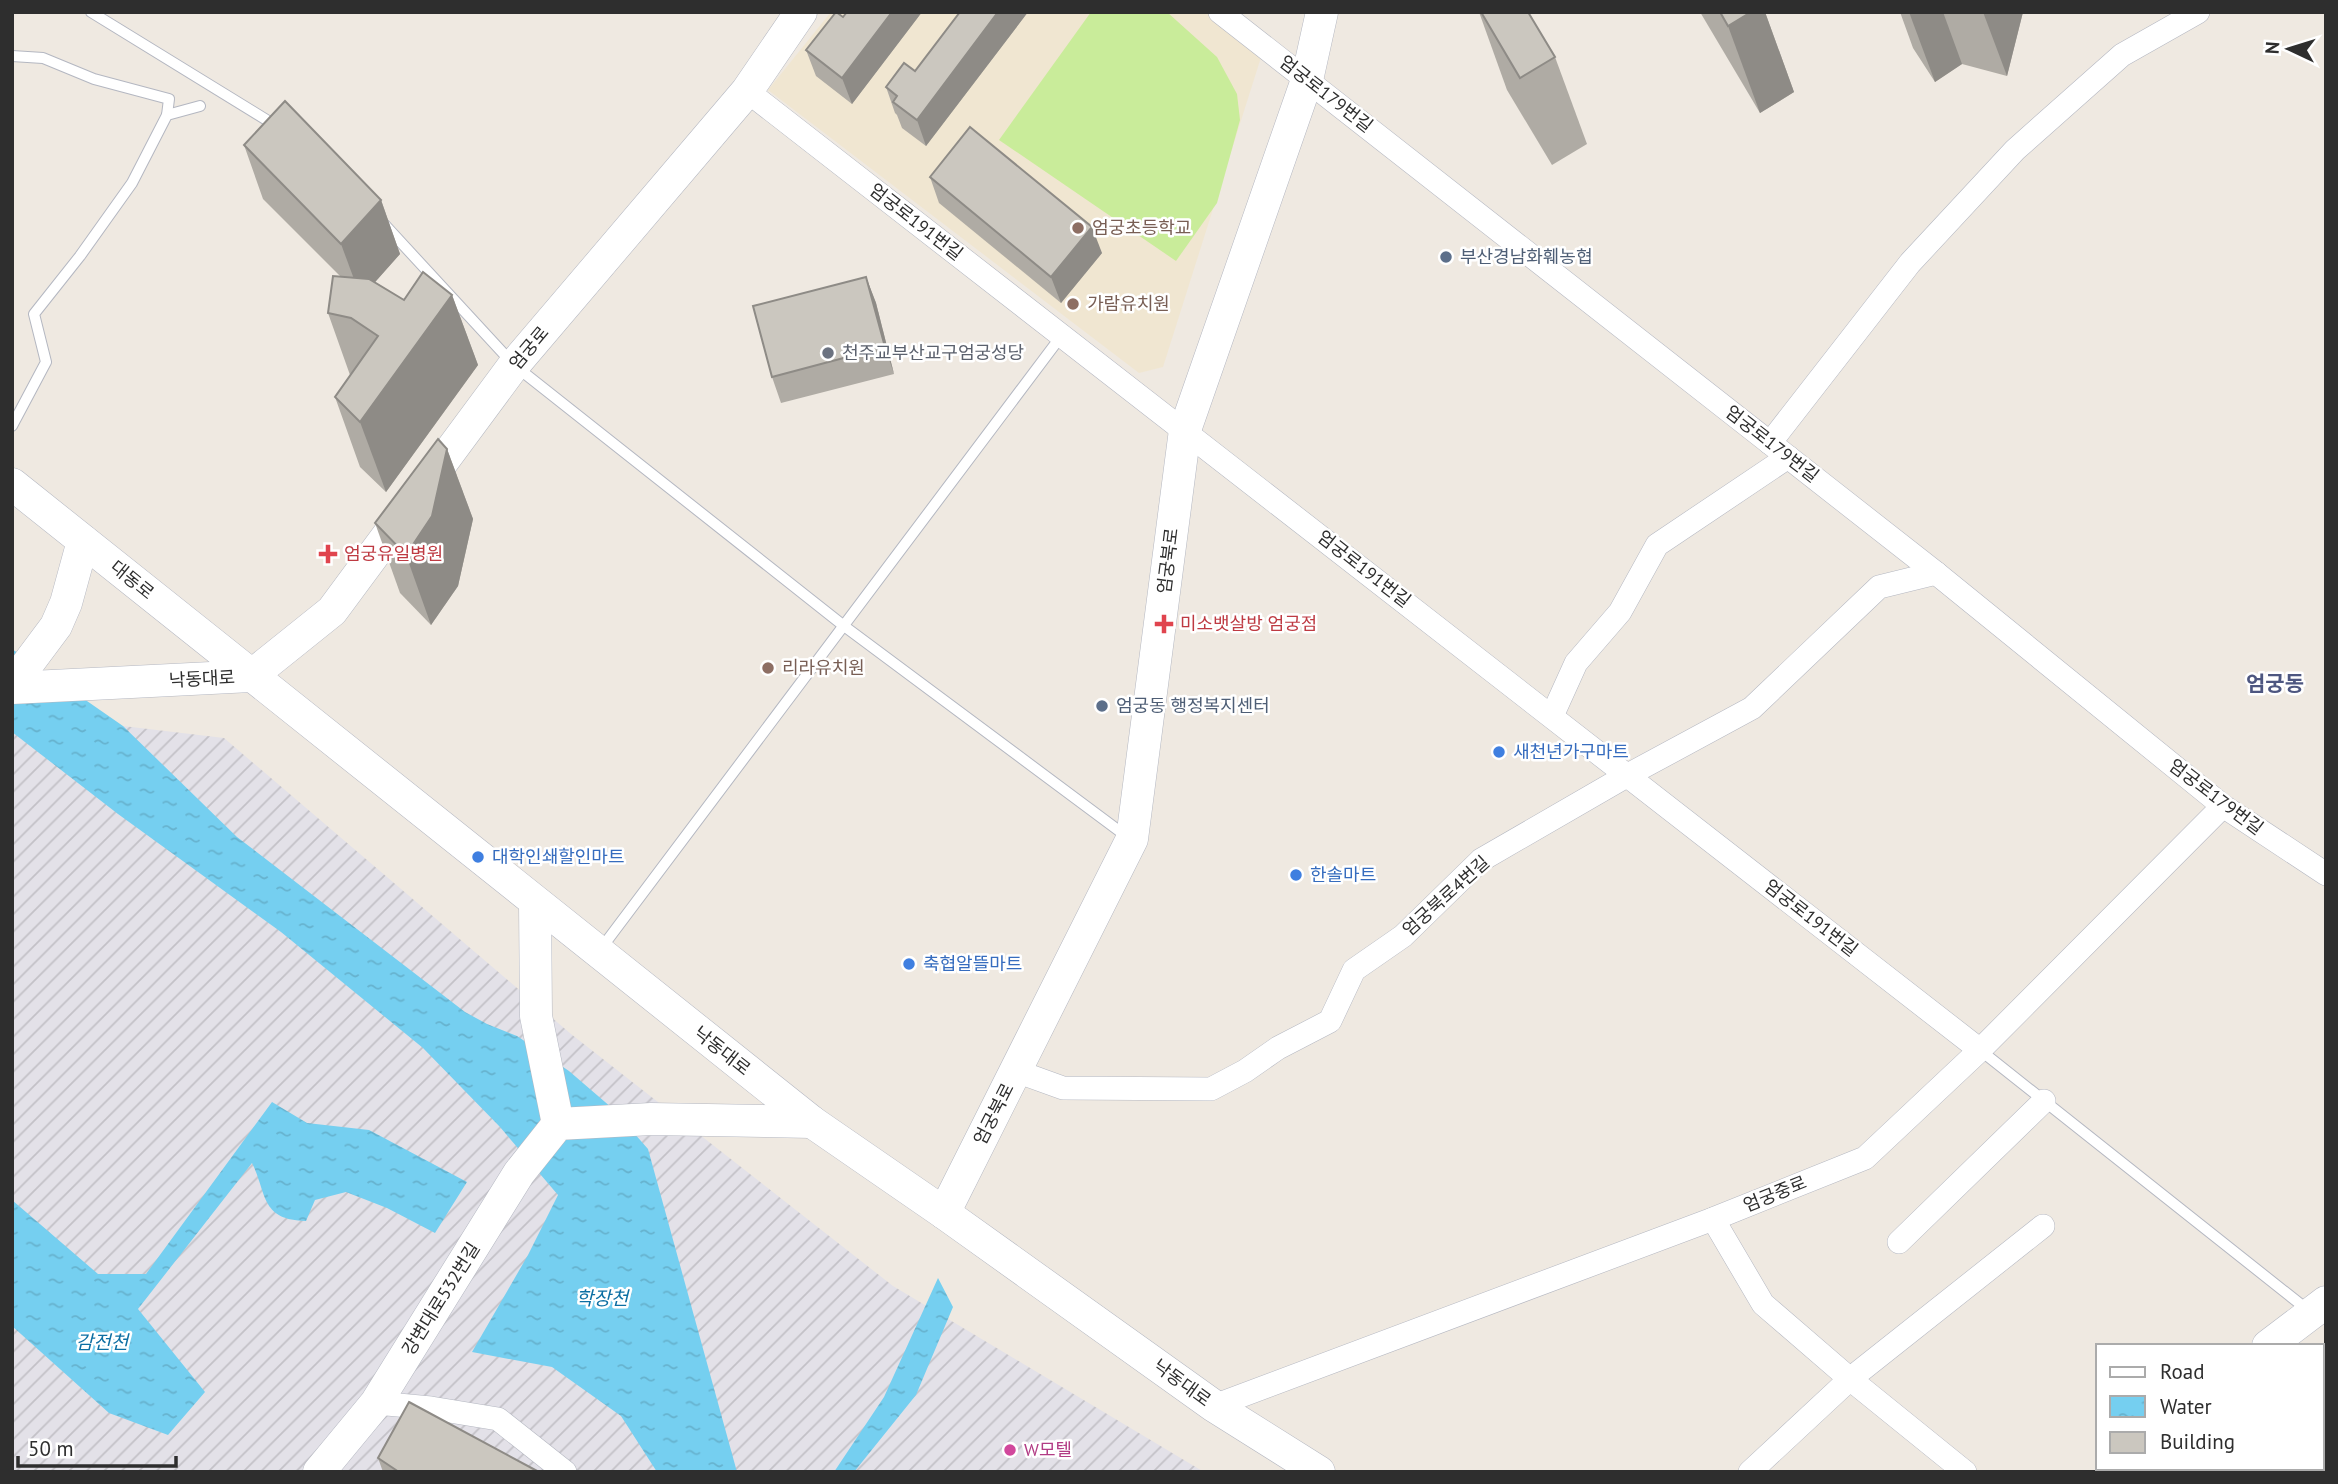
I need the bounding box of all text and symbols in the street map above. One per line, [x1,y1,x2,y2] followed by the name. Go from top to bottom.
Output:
[2254,14,2324,84] north arrow
[2260,41,2284,55] text: N
[1275,50,1378,137] street label: 엄궁로179번길
[865,178,968,265] street label: 엄궁로191번길
[1092,216,1191,239] place label: 엄궁초등학교
[1070,220,1086,236] marker: 엄궁초등학교
[1460,245,1592,268] place label: 부산경남화훼농협
[1438,249,1454,265] marker: 부산경남화훼농협
[1087,292,1170,315] place label: 가람유치원
[1065,296,1081,312] marker: 가람유치원
[504,321,553,374] street label: 엄궁로
[842,341,1024,364] place label: 천주교부산교구엄궁성당
[820,345,836,361] marker: 천주교부산교구엄궁성당
[1721,400,1824,487] street label: 엄궁로179번길
[1313,525,1416,612] street label: 엄궁로191번길
[1152,527,1183,595] street label: 엄궁북로
[344,542,443,565] place label: 엄궁유일병원
[318,544,338,564] marker: 엄궁유일병원
[106,555,159,604] street label: 대동로
[1180,612,1317,635] place label: 미소뱃살방 엄궁점
[1154,614,1174,634] marker: 미소뱃살방 엄궁점
[782,656,865,679] place label: 리라유치원
[760,660,776,676] marker: 리라유치원
[168,665,236,692] street label: 낙동대로
[2246,670,2304,697] district label: 엄궁동
[1116,694,1270,717] place label: 엄궁동 행정복지센터
[1094,698,1110,714] marker: 엄궁동 행정복지센터
[1513,740,1629,763] place label: 새천년가구마트
[1491,744,1507,760] marker: 새천년가구마트
[2165,754,2268,840] street label: 엄궁로179번길
[492,845,624,868] place label: 대학인쇄할인마트
[470,849,486,865] marker: 대학인쇄할인마트
[1397,851,1494,941] street label: 엄궁북로4번길
[1310,863,1376,886] place label: 한솔마트
[1288,867,1304,883] marker: 한솔마트
[1760,874,1863,961] street label: 엄궁로191번길
[923,952,1022,975] place label: 축협알뜰마트
[901,956,917,972] marker: 축협알뜰마트
[689,1021,755,1080] street label: 낙동대로
[968,1079,1019,1149] street label: 엄궁북로
[1740,1170,1810,1217] street label: 엄궁중로
[397,1238,484,1359] street label: 강변대로532번길
[576,1286,630,1310] water label: 학장천
[76,1330,130,1354] water label: 감전천
[2096,1344,2324,1470] legend
[1149,1354,1216,1411] street label: 낙동대로
[2160,1358,2204,1385] text: Road
[2160,1393,2212,1420] text: Water
[18,1424,175,1468] scale bar
[2160,1428,2235,1455] text: Building
[28,1435,74,1462] text: 50 m
[1024,1438,1072,1461] place label: W모텔
[1002,1442,1018,1458] marker: W모텔

